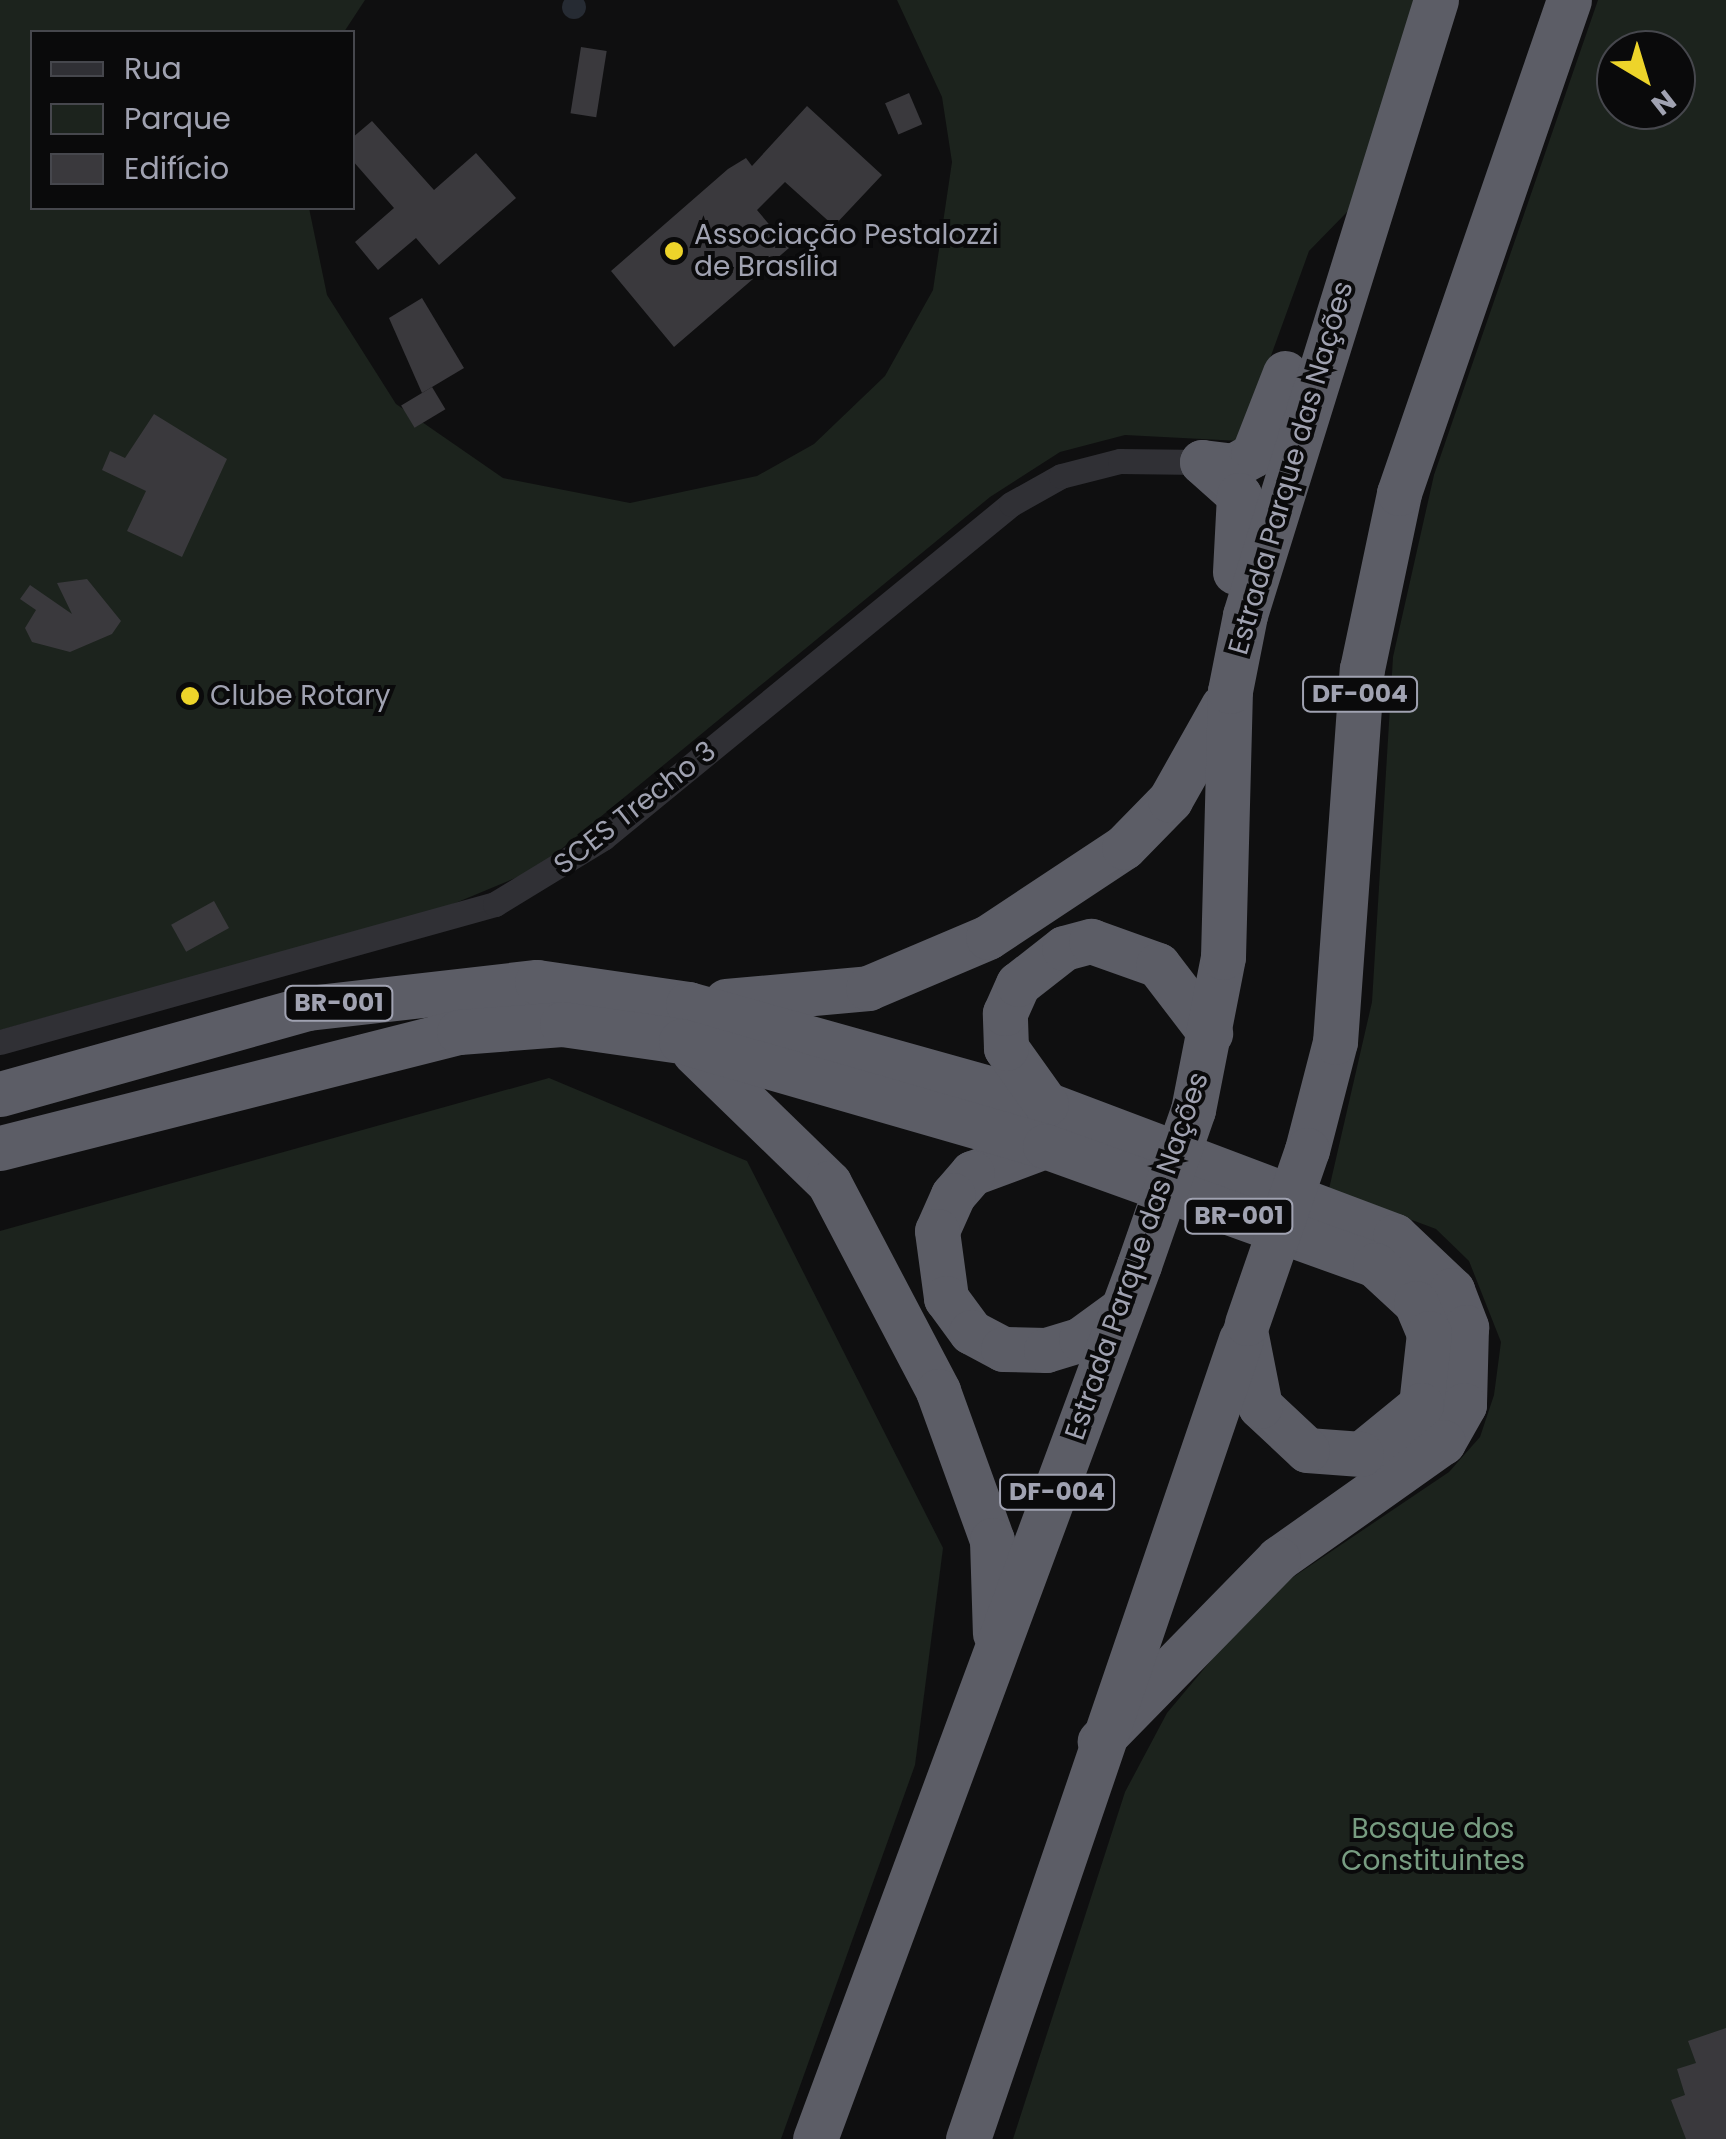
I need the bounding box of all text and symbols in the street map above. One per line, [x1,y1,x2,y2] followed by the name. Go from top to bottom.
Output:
[30,30,355,210] legend
[1596,30,1696,130] north arrow
[124,47,182,90] text: Rua
[1643,81,1684,124] text: N
[124,97,231,140] text: Parque
[124,147,229,190] text: Edifício
[694,218,999,284] place label: Associação Pestalozzi de Brasília
[663,240,685,262] marker: Associação Pestalozzi de Brasília
[1222,278,1360,658] street label: Estrada Parque das Nações
[1300,674,1420,714] road number: DF-004
[210,679,390,713] place label: Clube Rotary
[179,685,201,707] marker: Clube Rotary
[547,734,723,882] street label: SCES Trecho 3
[284,983,394,1023] road number: BR-001
[1058,1068,1216,1444] street label: Estrada Parque das Nações
[1184,1196,1294,1236] road number: BR-001
[997,1472,1117,1512] road number: DF-004
[1341,1812,1525,1878] park label: Bosque dos Constituintes

